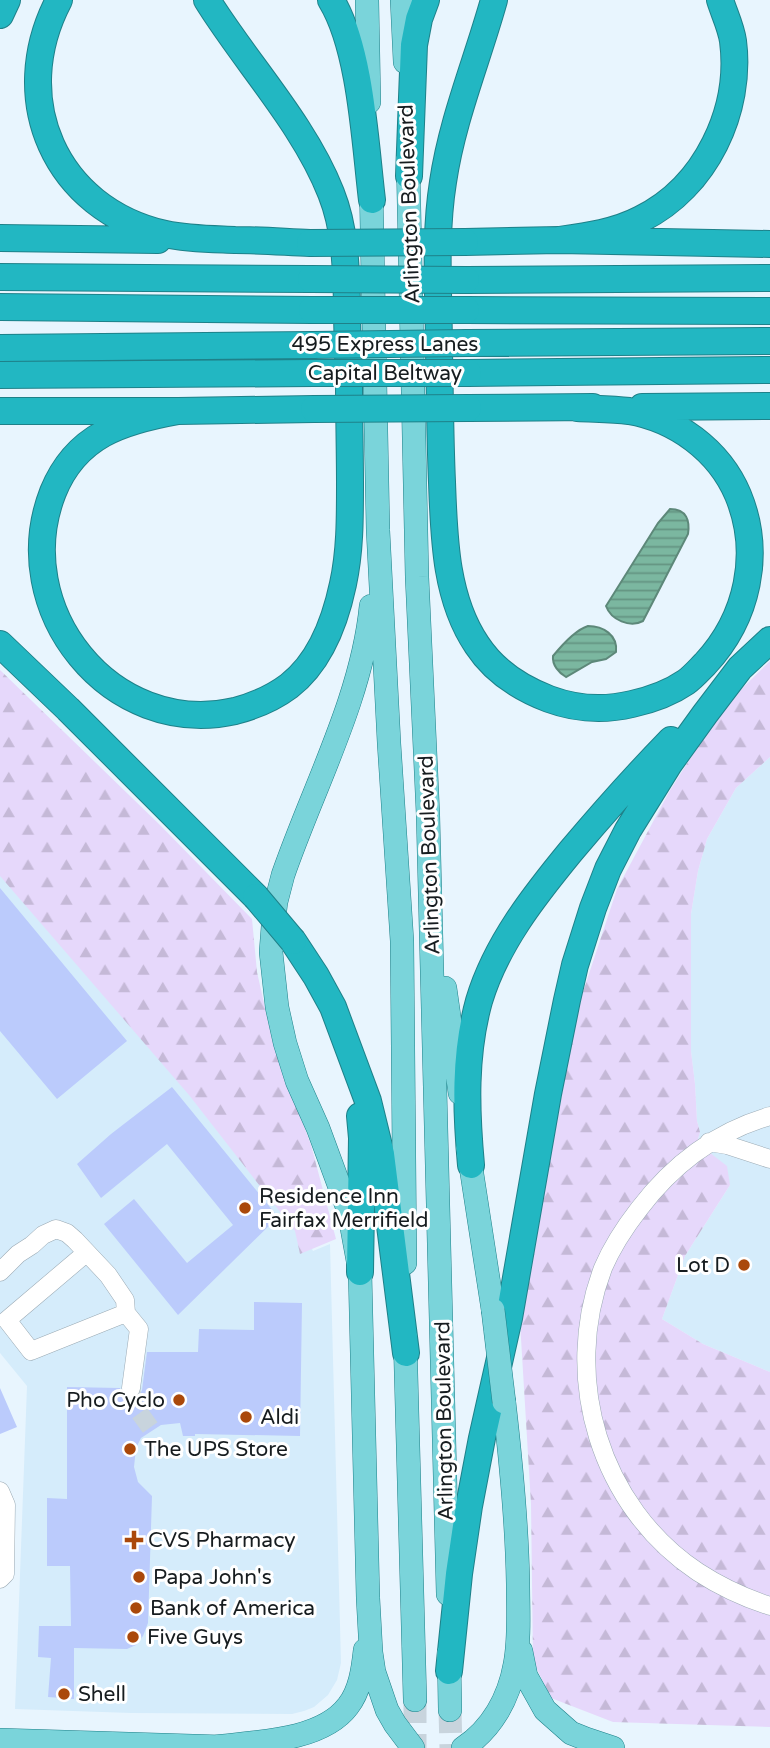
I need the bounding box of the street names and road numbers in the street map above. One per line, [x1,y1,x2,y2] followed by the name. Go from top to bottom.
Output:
[394,104,425,304] street label: Arlington Boulevard
[292,332,478,357] street label: 495 Express Lanes
[308,361,462,386] street label: Capital Beltway
[414,755,445,955] street label: Arlington Boulevard
[430,1321,459,1521] street label: Arlington Boulevard

